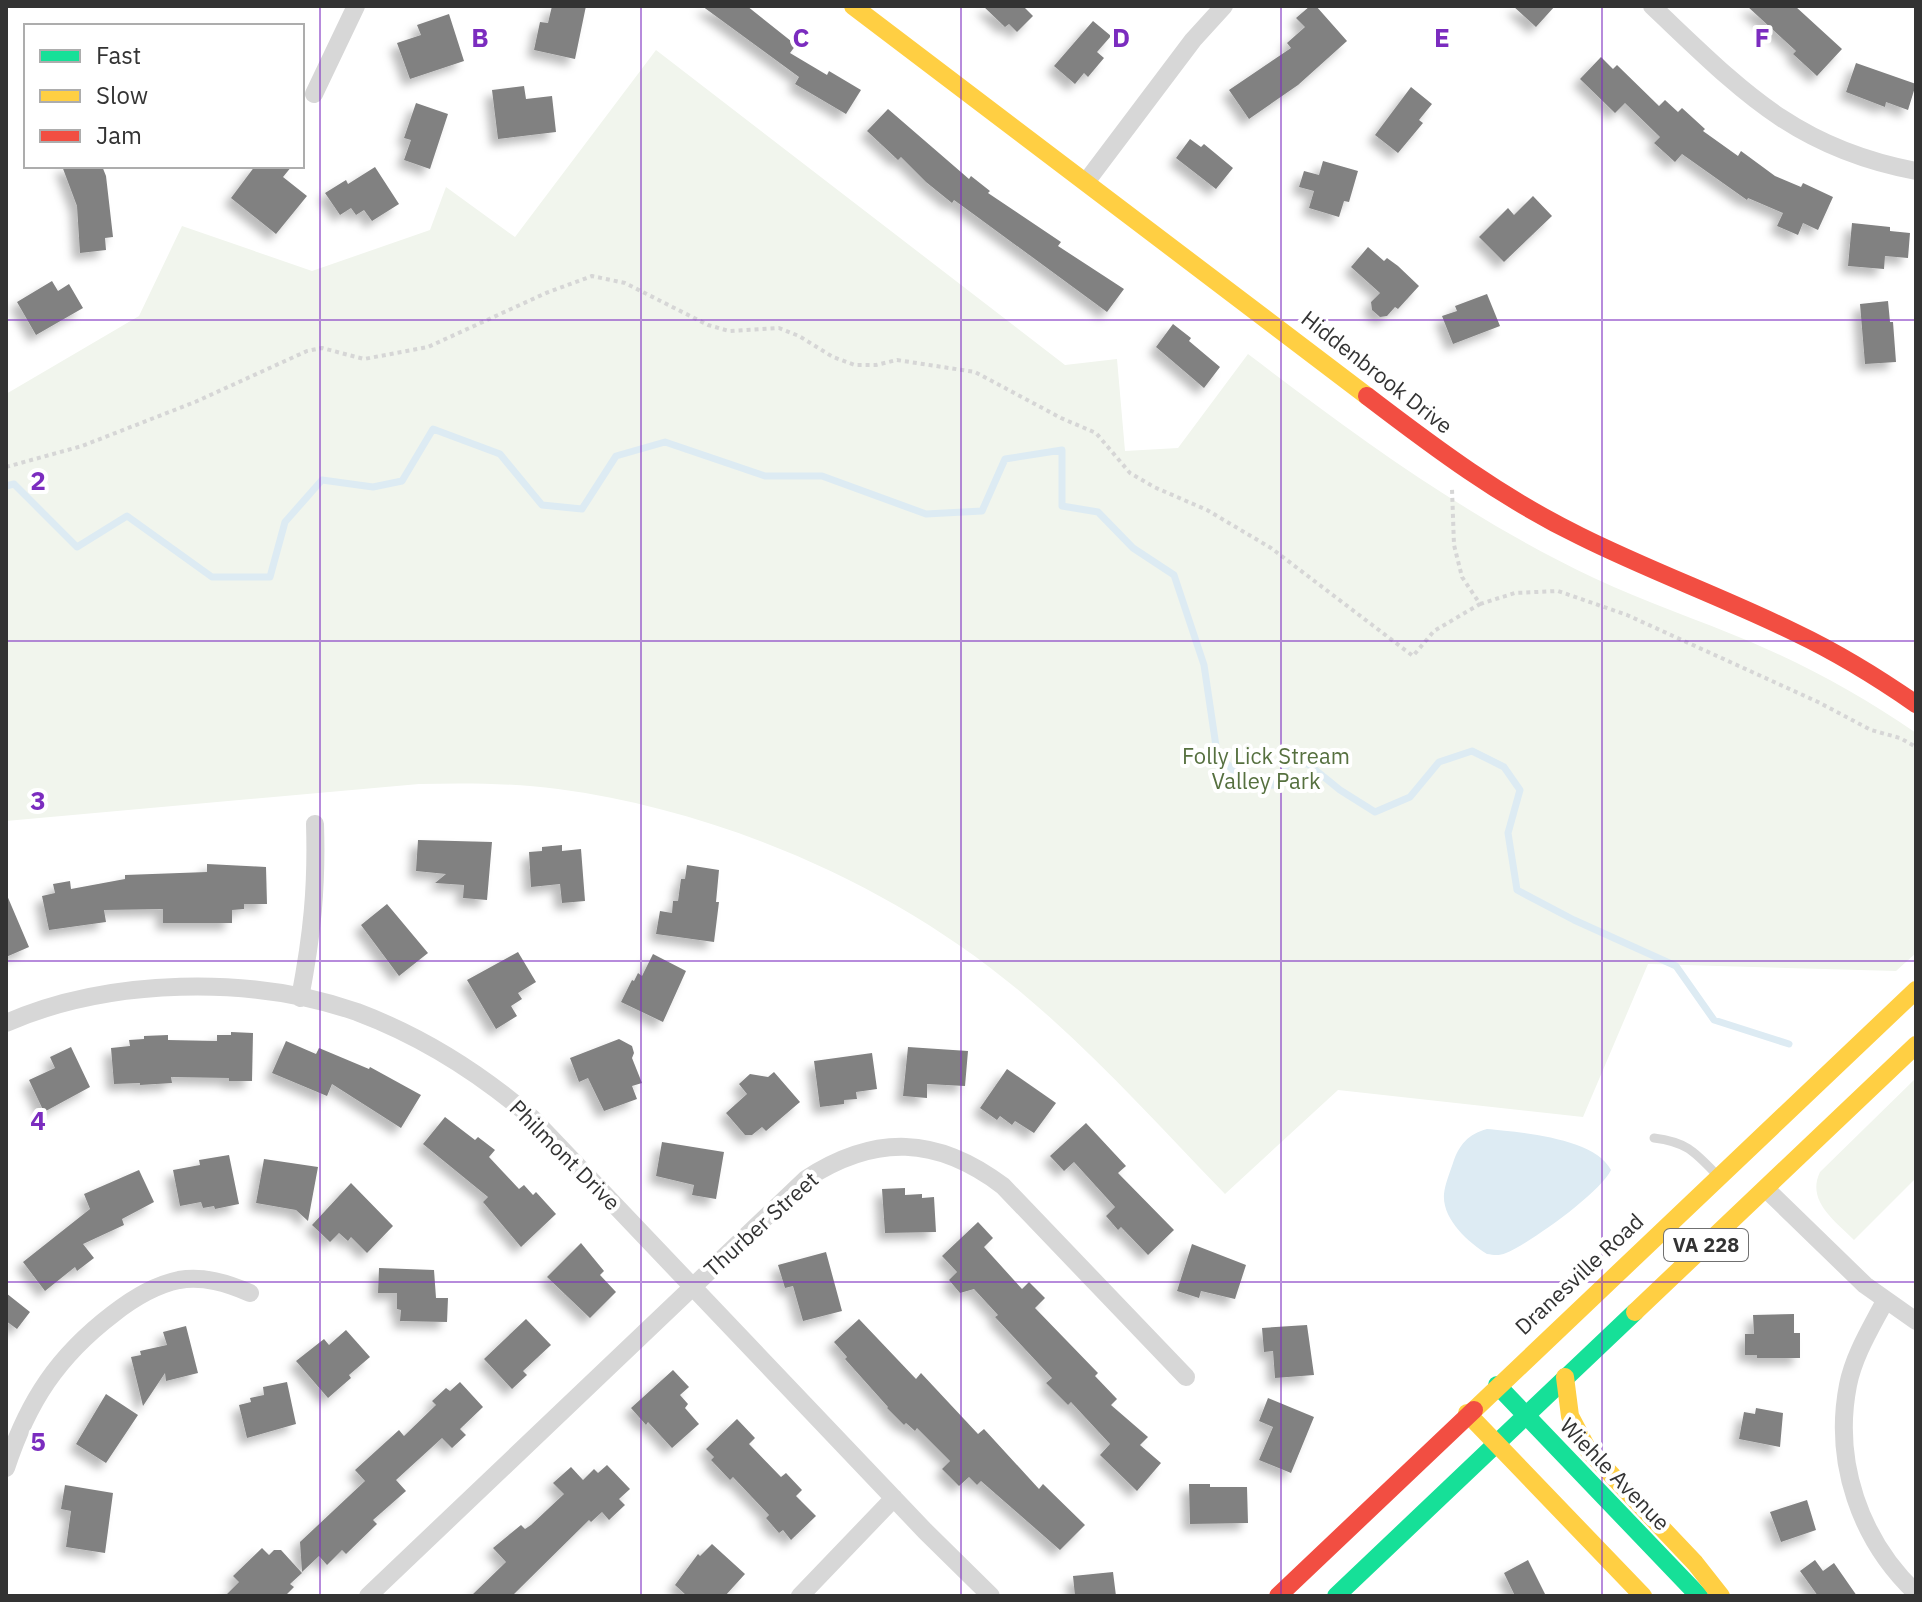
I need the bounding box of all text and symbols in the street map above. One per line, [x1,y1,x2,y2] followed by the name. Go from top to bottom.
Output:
[471,20,489,54] text: B
[793,20,810,54] text: C
[1112,20,1130,54] text: D
[1434,20,1450,54] text: E
[1754,20,1770,54] text: F
[24,24,304,168] legend
[96,39,141,71] text: Fast
[96,79,148,111] text: Slow
[96,119,142,151] text: Jam
[1296,303,1459,440] street label: Hiddenbrook Drive
[30,463,46,497] text: 2
[1182,741,1350,795] park label: Folly Lick Stream Valley Park
[30,783,46,817] text: 3
[504,1093,627,1216] street label: Philmont Drive
[30,1103,46,1137] text: 4
[697,1165,824,1283] street label: Thurber Street
[1508,1207,1649,1341] street label: Dranesville Road
[1664,1229,1748,1261] road number: VA 228
[1554,1411,1677,1536] street label: Wiehle Avenue
[30,1424,46,1458] text: 5

